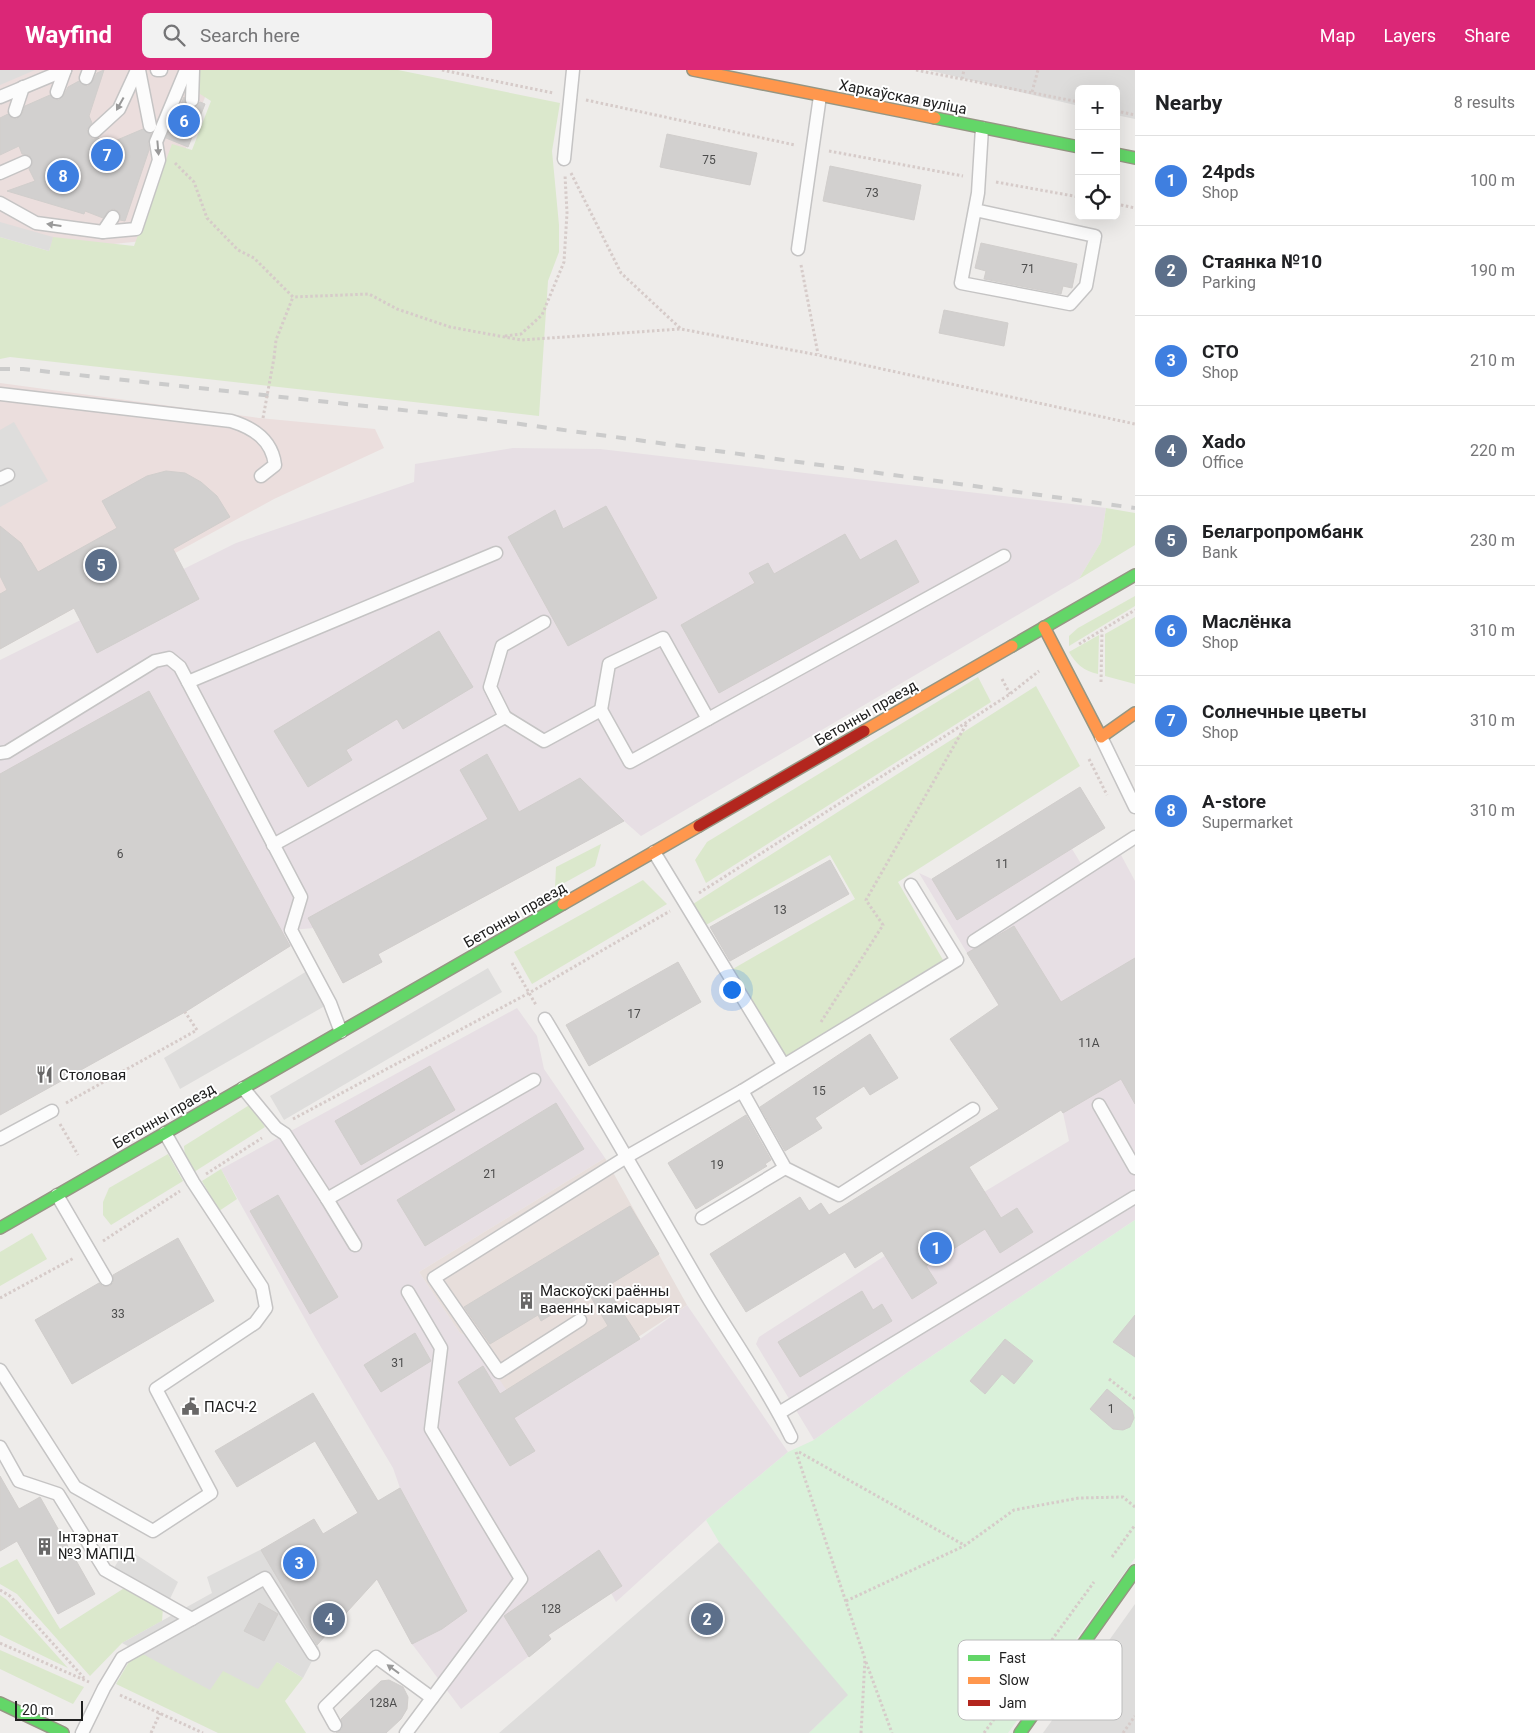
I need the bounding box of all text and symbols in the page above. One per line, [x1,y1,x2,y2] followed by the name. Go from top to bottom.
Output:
[142,13,492,58] search box
[25,21,112,49] text: Wayfind
[160,21,188,49] icon: search
[200,24,300,47] text: Search here
[1320,25,1355,46] text: Map
[1383,25,1436,46] text: Layers
[1464,25,1510,46] text: Share
[838,76,968,118] street label: Харкаўская вуліца
[1075,85,1120,220] map controls
[1075,85,1120,130] button: +
[1155,91,1222,115] text: Nearby
[1454,93,1515,112] text: 8 results
[116,97,125,110] one-way arrow
[168,102,200,140] pin: 6
[1075,130,1120,175] button: −
[91,136,123,174] pin: 7
[154,140,162,156] one-way arrow
[702,153,716,167] house number: 75
[47,157,79,195] pin: 8
[1202,160,1255,183] text: 24pds
[1166,171,1176,190] text: 1
[1470,171,1515,190] text: 100 m
[1075,175,1120,220] button: locate
[1202,183,1238,202] text: Shop
[865,186,879,200] house number: 73
[46,221,62,229] one-way arrow
[1202,250,1322,273] text: Стаянка №10
[1166,261,1176,280] text: 2
[1470,261,1515,280] text: 190 m
[1021,262,1035,276] house number: 71
[1202,273,1256,292] text: Parking
[1202,340,1239,363] text: СТО
[1166,351,1176,370] text: 3
[1470,351,1515,370] text: 210 m
[1202,363,1238,382] text: Shop
[1202,430,1246,453] text: Xado
[1166,441,1176,460] text: 4
[1470,441,1515,460] text: 220 m
[1202,453,1244,472] text: Office
[1202,520,1364,543] text: Белагропромбанк
[1166,531,1176,550] text: 5
[1470,531,1515,550] text: 230 m
[1202,543,1238,562] text: Bank
[85,546,117,584] pin: 5
[1202,610,1291,633] text: Маслёнка
[1166,621,1176,640] text: 6
[1470,621,1515,640] text: 310 m
[1202,633,1238,652] text: Shop
[812,676,920,750] street label: Бетонны праезд
[1202,700,1367,723] text: Солнечные цветы
[1166,711,1176,730] text: 7
[1470,711,1515,730] text: 310 m
[1202,723,1238,742] text: Shop
[1202,790,1266,813] text: А-store
[1166,801,1176,820] text: 8
[1470,801,1515,820] text: 310 m
[1202,813,1293,832] text: Supermarket
[117,847,124,861] house number: 6
[995,857,1009,871] house number: 11
[461,878,569,952] street label: Бетонны праезд
[773,903,787,917] house number: 13
[719,977,745,1003] your location
[627,1007,641,1021] house number: 17
[1078,1036,1100,1050] house number: 11А
[35,1065,55,1085] restaurant icon: Столовая
[59,1066,126,1084] place label: Столовая
[110,1079,218,1153] street label: Бетонны праезд
[812,1084,826,1098] house number: 15
[710,1158,724,1172] house number: 19
[483,1167,497,1181] house number: 21
[920,1229,952,1267] pin: 1
[540,1282,680,1317] place label: Маскоўскі раённы ваенны камісарыят
[516,1290,536,1310] building icon: Маскоўскі раённы ваенны камісарыят
[111,1307,125,1321] house number: 33
[391,1356,405,1370] house number: 31
[180,1397,200,1417] public building icon: ПАСЧ-2
[204,1398,257,1416] place label: ПАСЧ-2
[1108,1402,1114,1416] house number: 1
[58,1528,135,1563] place label: Інтэрнат №3 МАПІД
[34,1536,54,1556] building icon: Інтэрнат №3 МАПІД
[283,1544,315,1582] pin: 3
[313,1600,345,1638] pin: 4
[691,1600,723,1638] pin: 2
[541,1602,561,1616] house number: 128
[958,1640,1122,1720] legend
[999,1650,1026,1666] text: Fast
[386,1664,400,1674] one-way arrow
[999,1672,1030,1688] text: Slow
[999,1695,1027,1711] text: Jam
[369,1696,397,1710] house number: 128А
[15,1698,82,1721] scale bar
[22,1702,54,1718] text: 20 m

